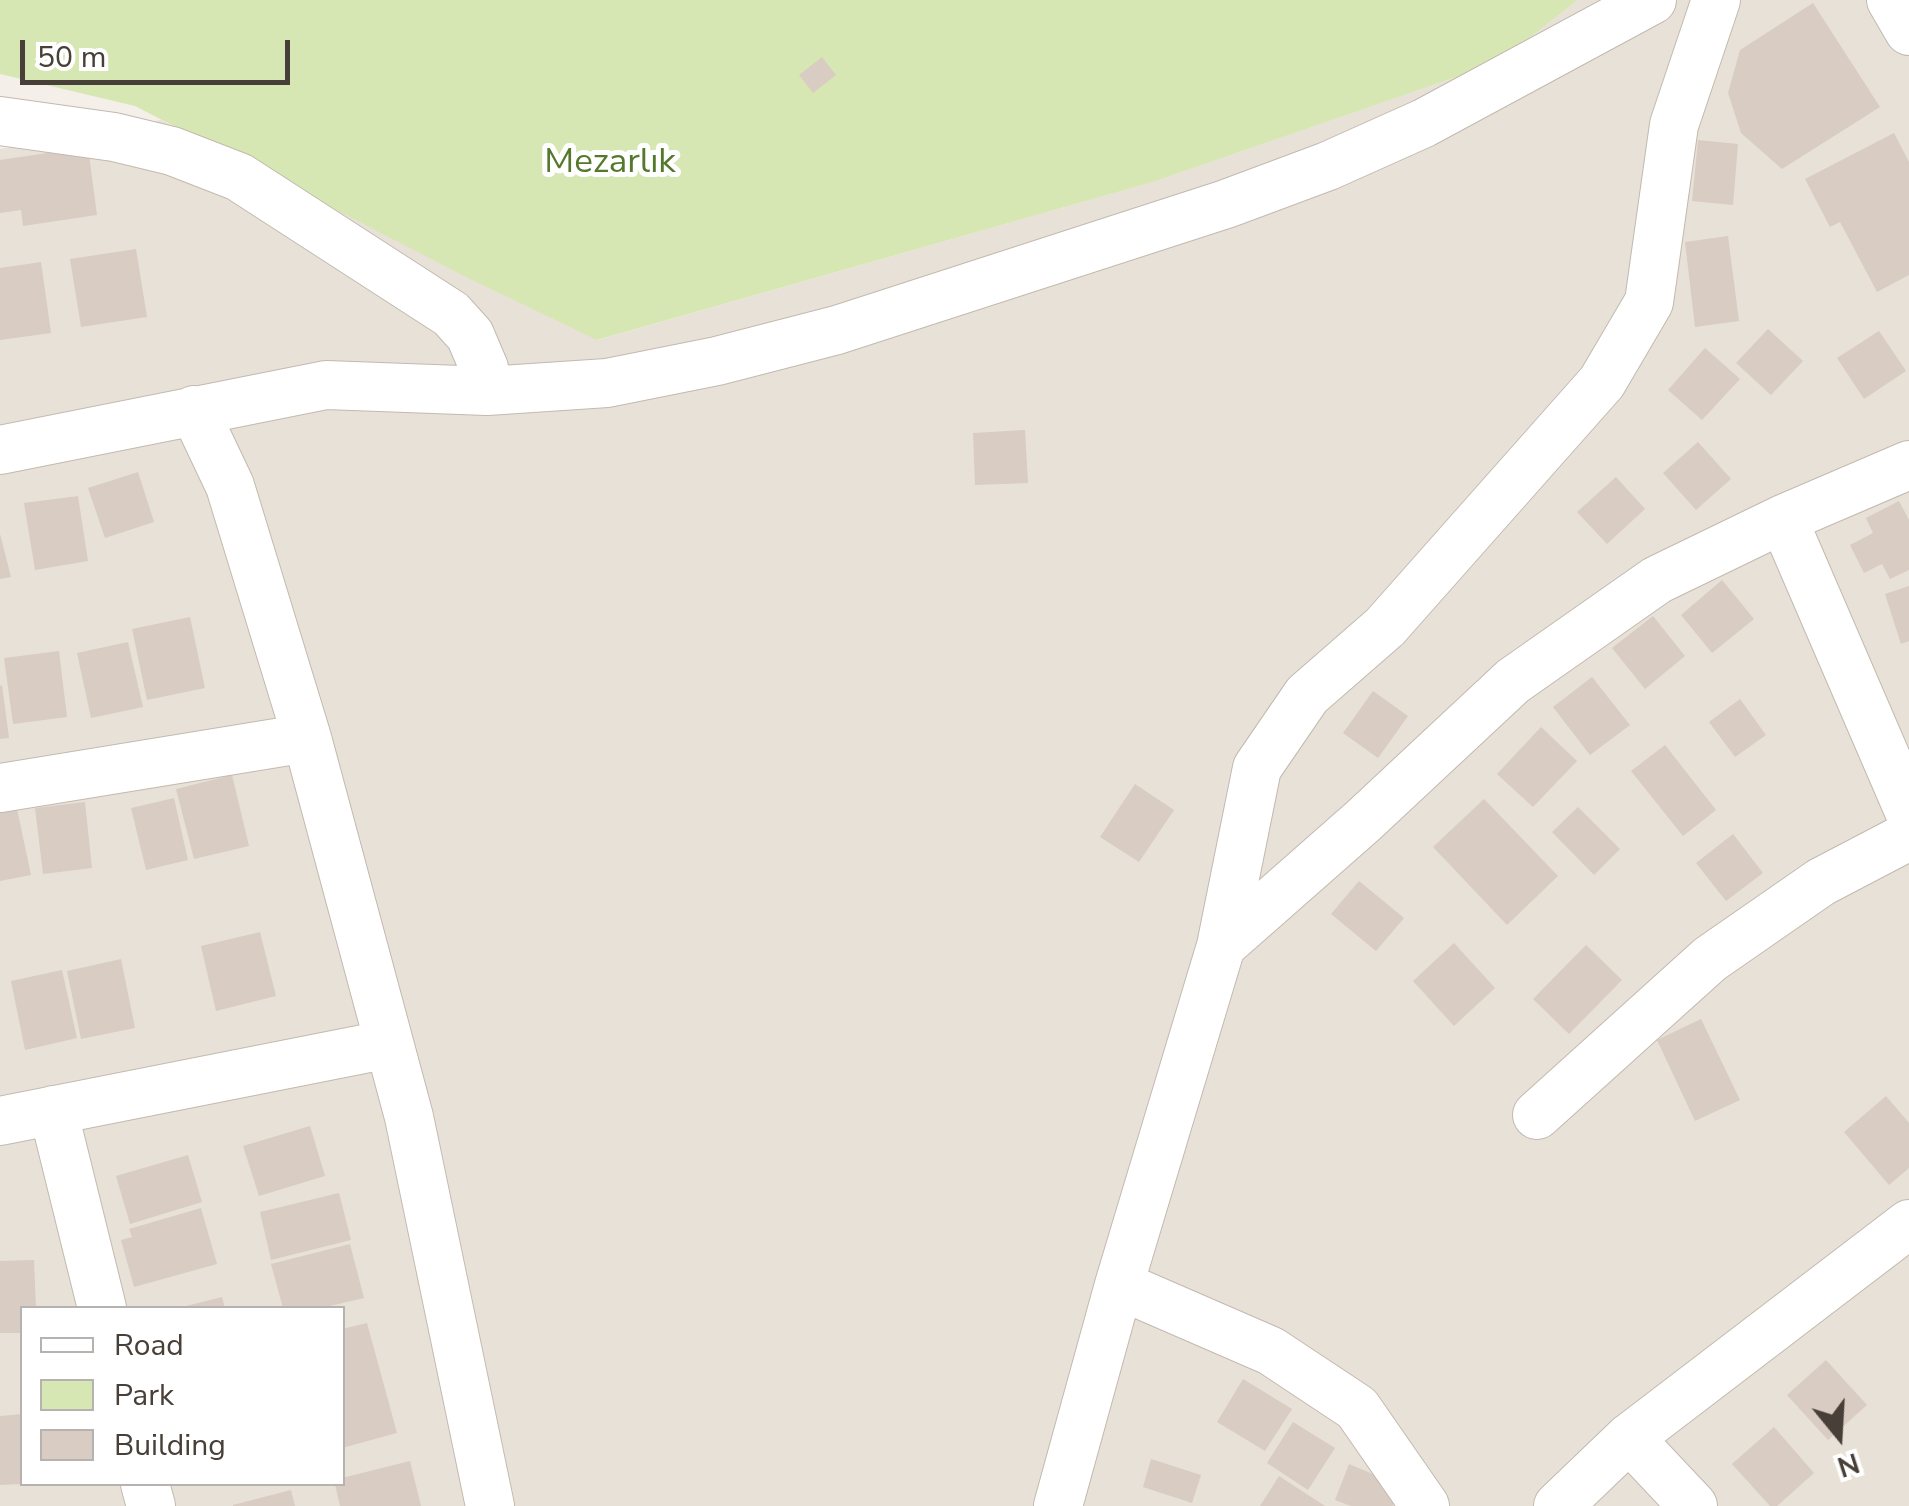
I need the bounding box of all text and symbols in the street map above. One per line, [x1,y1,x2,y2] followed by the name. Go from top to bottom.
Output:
[25,20,295,82] scale bar
[37,37,106,78] text: 50 m
[544,143,676,185] park label: Mezarlık
[20,1306,345,1486] legend
[114,1325,184,1366] text: Road
[114,1375,174,1416] text: Park
[1789,1386,1889,1486] north arrow
[114,1425,226,1466] text: Building
[1832,1443,1864,1486] text: N

